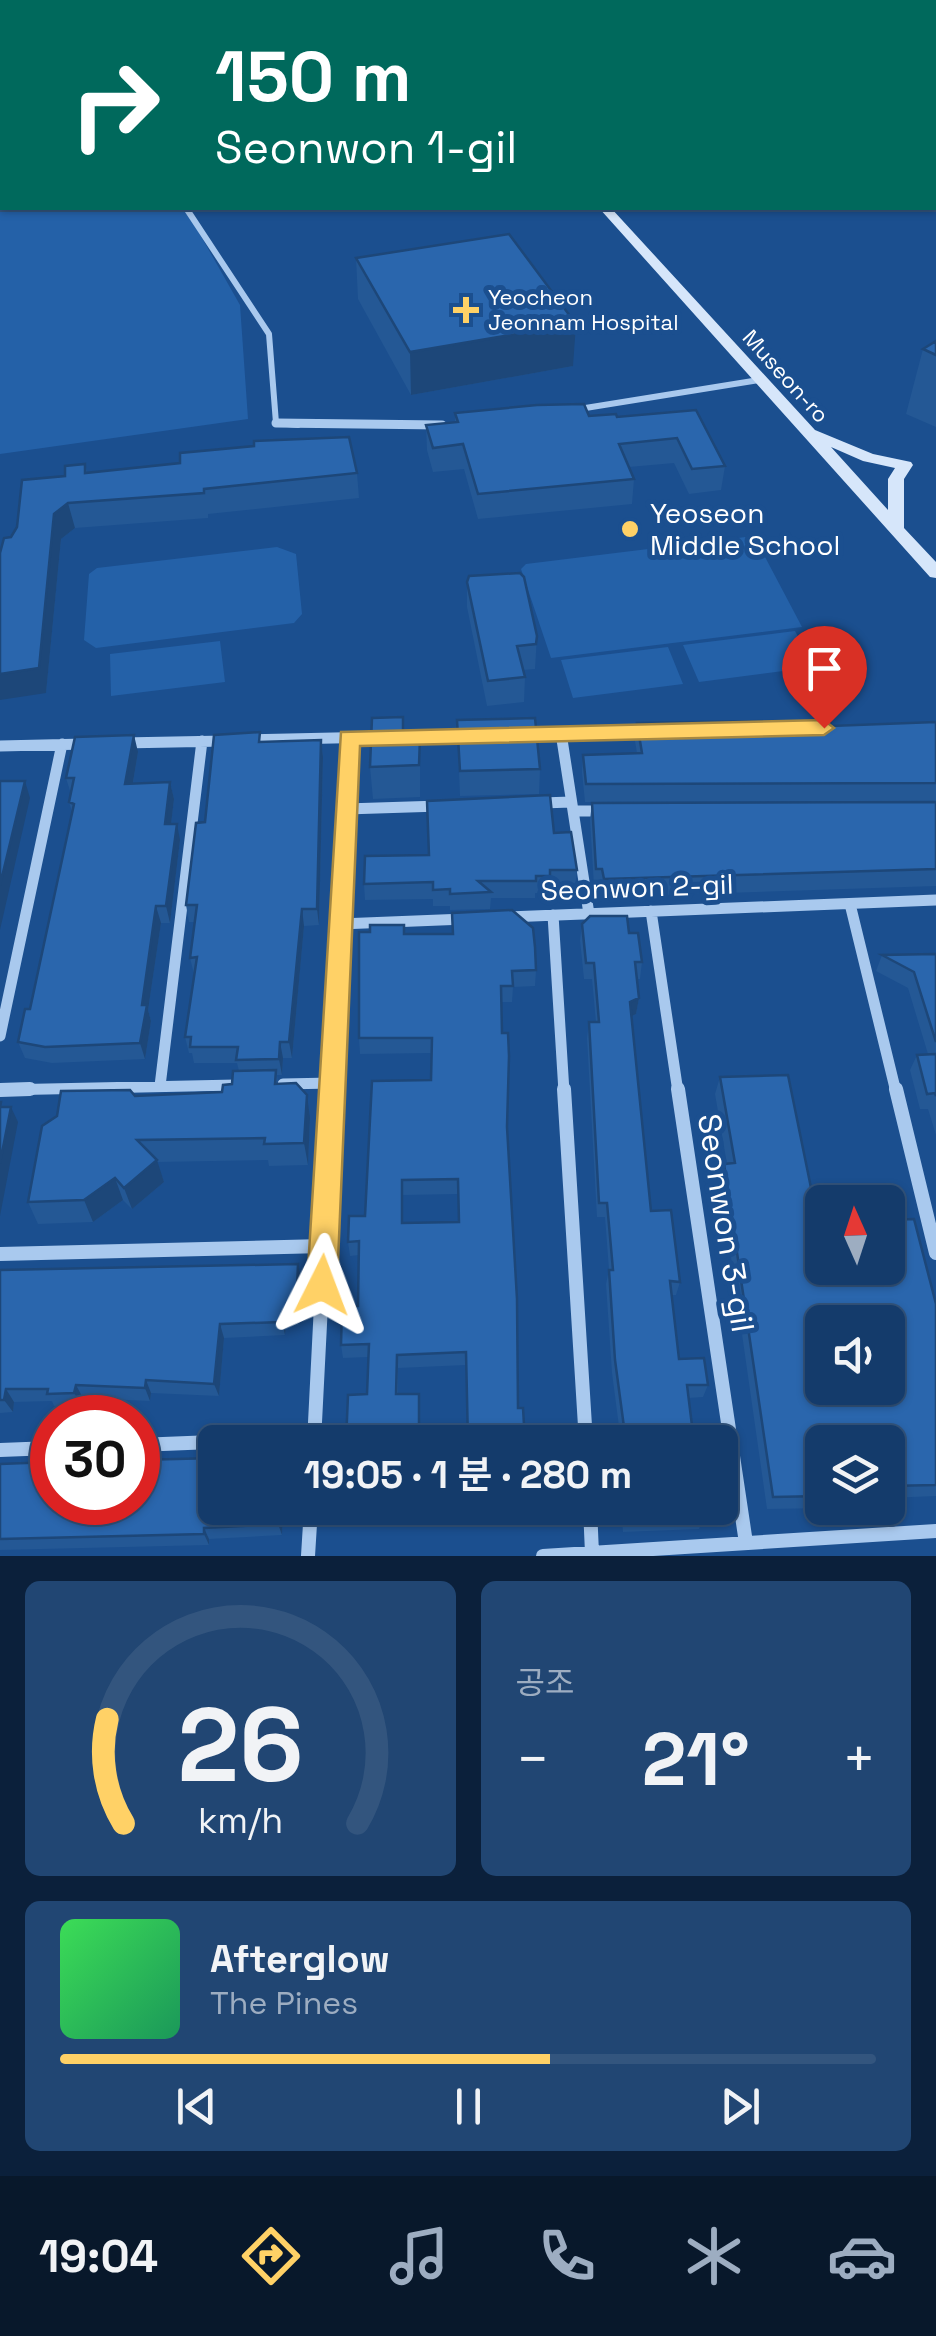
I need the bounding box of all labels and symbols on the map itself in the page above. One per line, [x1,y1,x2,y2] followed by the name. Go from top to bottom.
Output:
[488,283,679,336] place label: Yeocheon Jeonnam Hospital
[453,297,479,323] marker: Yeocheon Jeonnam Hospital
[737,324,835,428] street label: Museon-ro
[650,495,840,563] place label: Yeoseon Middle School
[619,518,641,540] marker: Yeoseon Middle School
[782,626,867,729] pin
[540,866,734,908] street label: Seonwon 2-gil
[689,1111,763,1335] street label: Seonwon 3-gil
[805,1185,905,1285] north arrow
[270,1233,374,1337] position arrow
[30,1395,160,1525] speed limit sign: 30

